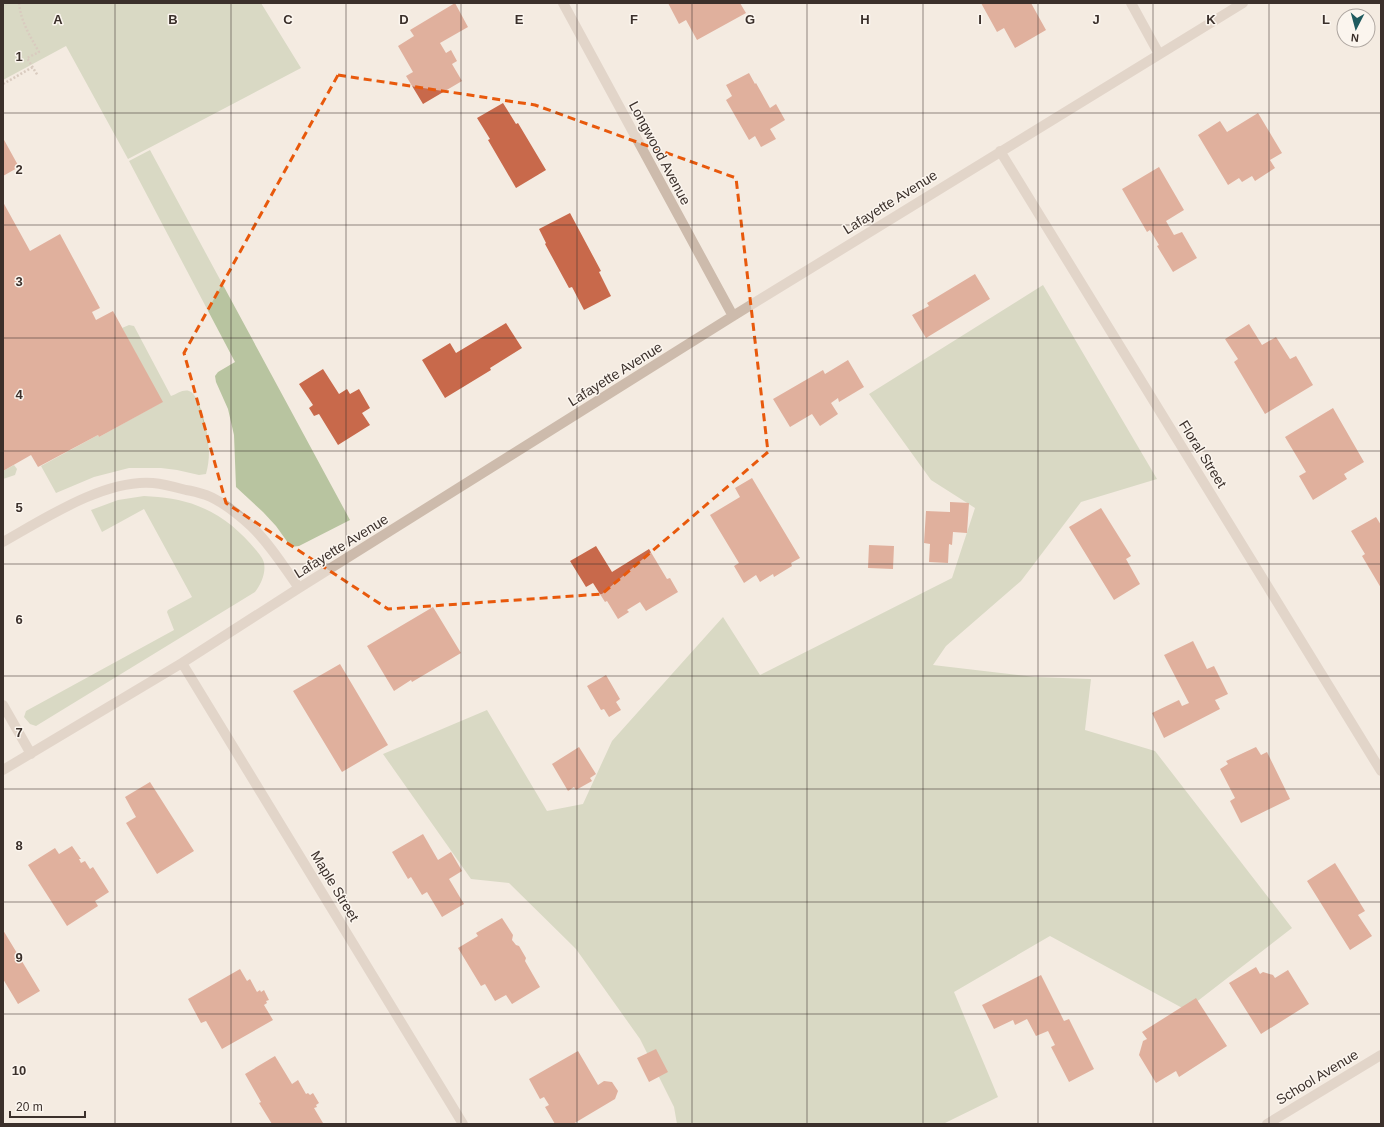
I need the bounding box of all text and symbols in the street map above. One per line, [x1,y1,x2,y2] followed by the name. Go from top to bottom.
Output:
[1336,8,1376,48] north arrow
[53,12,63,27] text: A
[168,12,178,27] text: B
[283,12,293,27] text: C
[399,12,409,27] text: D
[515,12,524,27] text: E
[630,12,638,27] text: F
[745,12,755,27] text: G
[860,12,870,27] text: H
[978,12,982,27] text: I
[1092,12,1100,27] text: J
[1206,12,1216,27] text: K
[1322,12,1330,27] text: L
[1350,32,1360,44] text: N
[15,49,23,64] text: 1
[626,98,694,208] street label: Longwood Avenue
[15,162,23,177] text: 2
[840,167,940,237] street label: Lafayette Avenue
[15,274,23,289] text: 3
[565,339,665,409] street label: Lafayette Avenue
[15,387,23,402] text: 4
[1176,417,1230,491] street label: Floral Street
[15,500,23,515] text: 5
[291,511,391,581] street label: Lafayette Avenue
[15,612,23,627] text: 6
[15,725,23,740] text: 7
[15,838,23,853] text: 8
[308,848,362,924] street label: Maple Street
[15,950,23,965] text: 9
[1273,1046,1361,1108] street label: School Avenue
[12,1063,26,1078] text: 10
[10,1093,85,1119] scale bar
[16,1100,43,1114] text: 20 m

